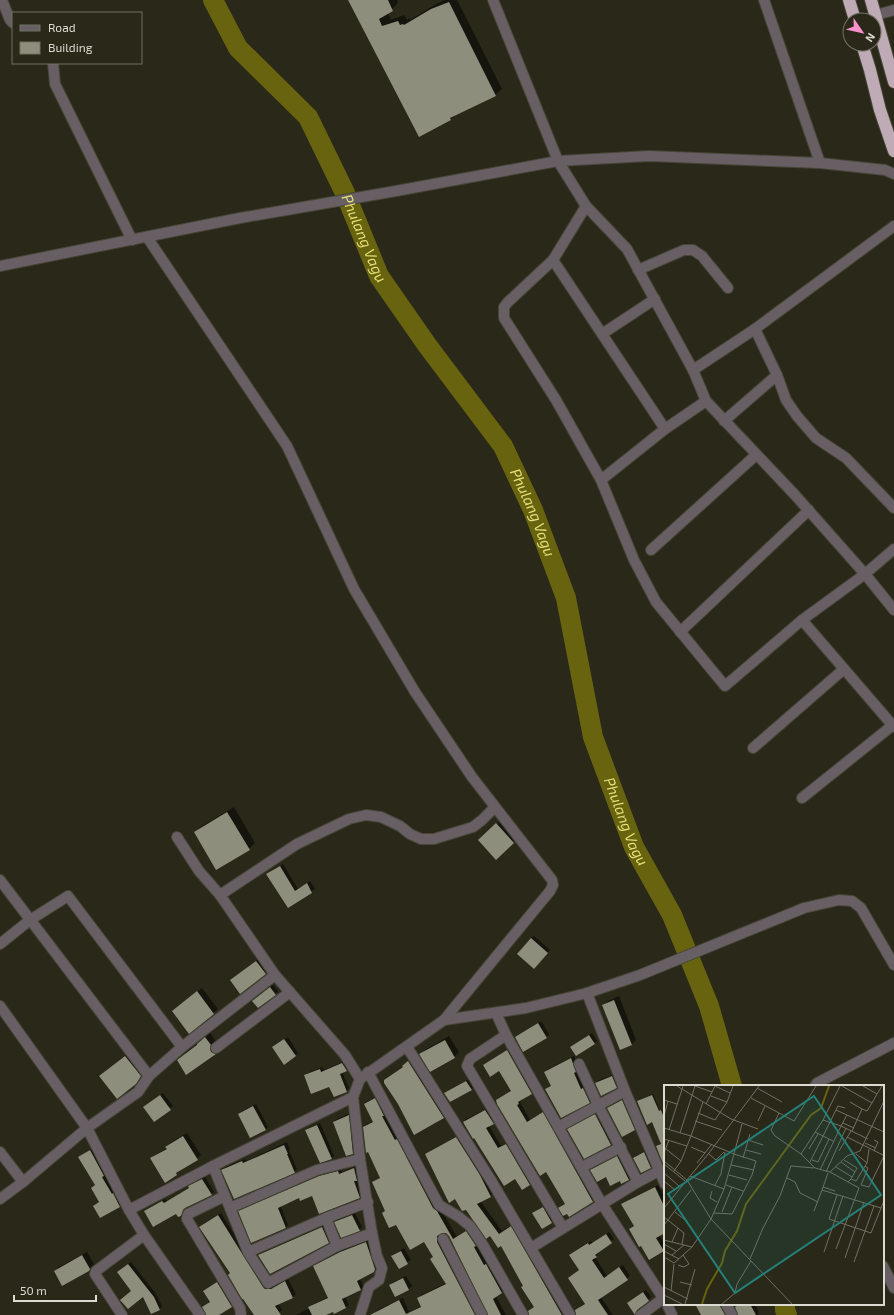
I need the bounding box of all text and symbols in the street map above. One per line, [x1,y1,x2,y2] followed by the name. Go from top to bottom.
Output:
[12,12,142,64] legend
[842,12,882,52] north arrow
[48,20,76,34] text: Road
[863,31,878,45] text: N
[48,40,93,54] text: Building
[338,191,391,286] water label: Phulang Vagu
[507,465,560,559] water label: Phulang Vagu
[601,775,653,868] water label: Phulang Vagu
[664,1085,884,1305] inset map
[14,1277,96,1303] scale bar
[20,1283,47,1297] text: 50 m

